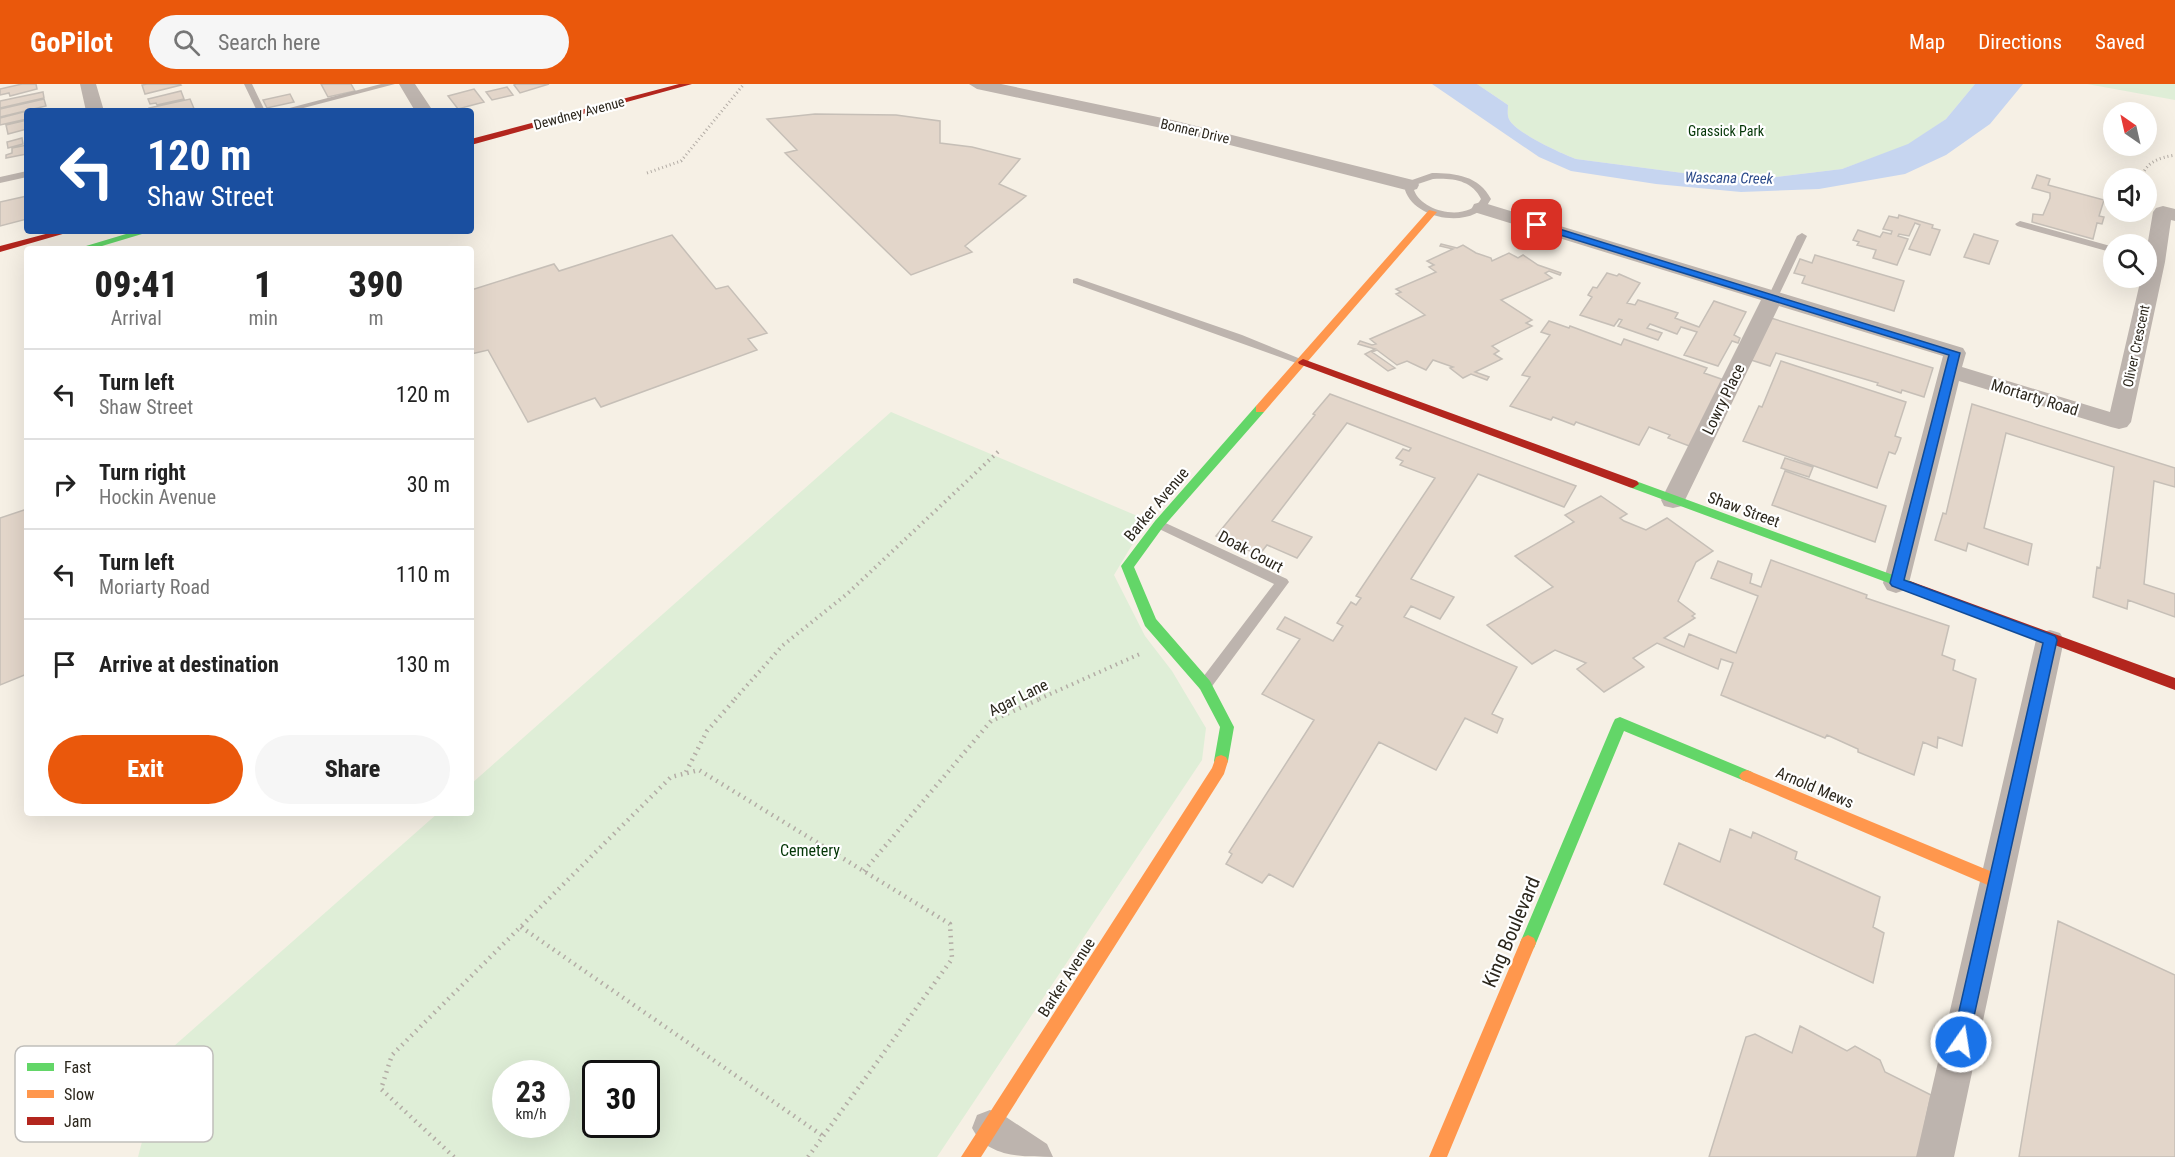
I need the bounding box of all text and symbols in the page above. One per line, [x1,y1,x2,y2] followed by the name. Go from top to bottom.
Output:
[149,15,569,69] search box
[30,26,113,59] text: GoPilot
[170,26,203,59] icon: search
[218,30,320,55] text: Search here
[1909,30,1945,54] text: Map
[1978,30,2062,54] text: Directions
[2095,30,2145,54] text: Saved
[532,93,627,133] street label: Dewdney Avenue
[2103,102,2157,156] north arrow
[2103,102,2157,288] map controls
[1159,115,1231,147] street label: Bonner Drive
[1688,123,1765,139] park label: Grassick Park
[147,131,252,180] text: 120 m
[48,132,126,210] icon: left
[1685,168,1774,188] water label: Wascana Creek
[2103,168,2157,222] button: sound
[147,181,274,213] text: Shaw Street
[1511,199,1562,250] pin
[1520,208,1553,241] icon: arrive
[2103,234,2157,288] button: search
[95,264,178,306] text: 09:41
[254,264,272,306] text: 1
[348,264,403,306] text: 390
[2119,303,2153,389] street label: Oliver Crescent
[111,306,162,330] text: Arrival
[249,306,278,330] text: min
[368,306,383,330] text: m
[1698,361,1749,438] street label: Lowry Place
[99,370,174,395] text: Turn left
[1989,375,2081,420] street label: Mortarty Road
[48,378,81,411] icon: left
[396,382,450,407] text: 120 m
[99,395,193,419] text: Shaw Street
[99,460,186,485] text: Turn right
[1120,464,1193,545] street label: Barker Avenue
[48,468,81,501] icon: right
[407,472,450,497] text: 30 m
[99,485,216,509] text: Hockin Avenue
[1705,488,1783,531] street label: Shaw Street
[1215,526,1287,577] street label: Doak Court
[99,550,174,575] text: Turn left
[48,558,81,591] icon: left
[396,562,450,587] text: 110 m
[99,575,210,599] text: Moriarty Road
[48,648,81,681] icon: arrive
[99,652,279,677] text: Arrive at destination
[396,652,450,677] text: 130 m
[985,675,1051,720] street label: Agar Lane
[48,735,243,804] button: Exit
[255,735,450,804] button: Share
[1773,763,1856,812] street label: Arnold Mews
[780,841,840,860] park label: Cemetery
[1477,873,1545,991] street label: King Boulevard
[1034,934,1099,1020] street label: Barker Avenue
[1929,1010,1993,1074] position arrow
[15,1046,213,1142] legend
[64,1058,91,1077] text: Fast
[582,1060,660,1138] speed limit sign: 30
[516,1074,546,1109] text: 23
[64,1085,94,1104] text: Slow
[516,1105,546,1123] text: km/h
[64,1112,91,1131] text: Jam

